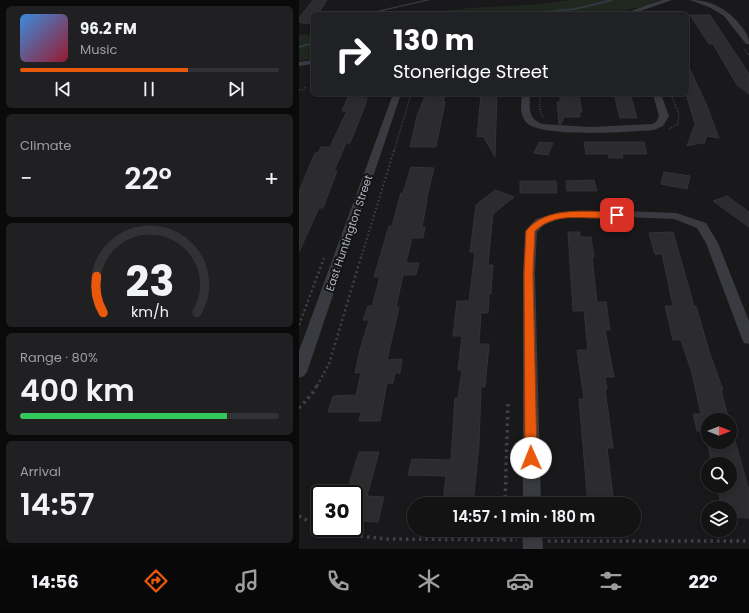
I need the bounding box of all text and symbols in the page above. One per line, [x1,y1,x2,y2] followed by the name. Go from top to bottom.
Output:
[80,18,137,39] text: 96.2 FM
[393,21,474,60] text: 130 m
[327,28,379,80] icon: right
[80,40,117,59] text: Music
[393,59,548,84] text: Stoneridge Street
[52,78,74,100] icon: previous
[138,78,160,100] icon: pause
[225,78,247,100] icon: next
[20,136,71,155] text: Climate
[124,157,172,200] text: 22°
[20,163,32,194] text: −
[264,163,279,194] text: +
[322,173,376,293] street label: East Huntington Street
[600,198,634,232] pin
[606,204,628,226] icon: arrive
[125,251,174,310] text: 23
[130,301,169,321] text: km/h
[20,348,98,367] text: Range · 80%
[20,369,135,412] text: 400 km
[701,413,737,449] north arrow
[701,413,737,537] map controls
[510,437,552,479] position arrow
[701,457,737,493] button: search
[20,462,61,481] text: Arrival
[20,483,94,526] text: 14:57
[311,485,363,537] speed limit sign: 30
[701,501,737,537] button: layers
[453,506,595,527] text: 14:57 · 1 min · 180 m
[142,567,170,595] icon: directions
[233,567,261,595] icon: music
[324,567,352,595] icon: phone
[415,567,443,595] icon: climate
[506,567,534,595] icon: car
[597,567,625,595] icon: filters
[32,569,79,594] text: 14:56
[689,569,717,594] text: 22°

